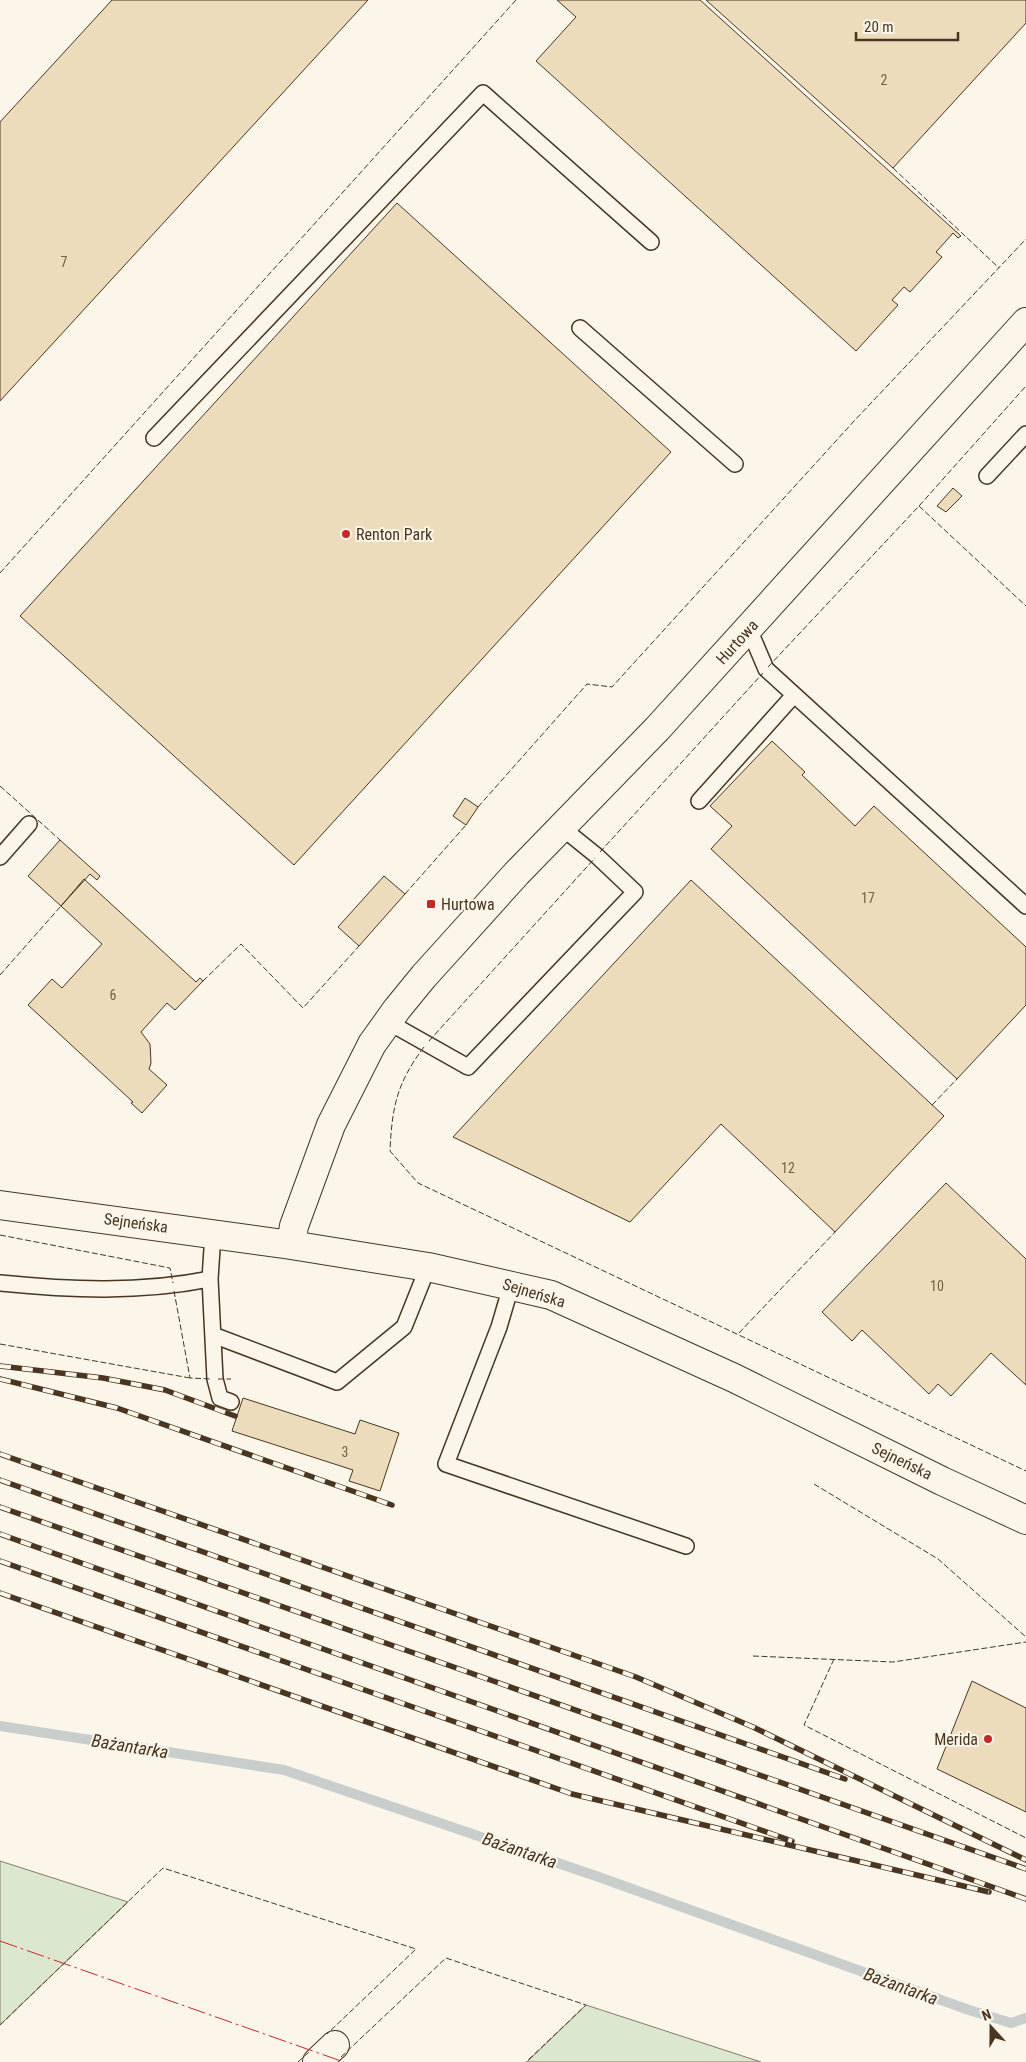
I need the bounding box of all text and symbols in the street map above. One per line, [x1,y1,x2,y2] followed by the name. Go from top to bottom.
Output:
[856,10,958,42] scale bar
[864,18,894,36] text: 20 m
[881,72,888,88] house number: 2
[61,254,68,270] house number: 7
[356,525,433,544] place label: Renton Park
[340,528,352,540] marker: Renton Park
[712,616,762,668] street label: Hurtowa
[861,890,875,906] house number: 17
[441,895,495,914] place label: Hurtowa
[425,898,437,910] marker: Hurtowa
[110,987,117,1003] house number: 6
[781,1160,795,1176] house number: 12
[103,1209,169,1237] street label: Sejneńska
[500,1274,568,1312] street label: Sejneńska
[930,1278,944,1294] house number: 10
[869,1438,935,1484] street label: Sejneńska
[342,1444,348,1460] house number: 3
[90,1730,170,1762] water label: Bażantarka
[934,1730,978,1749] place label: Merida
[982,1733,994,1745] marker: Merida
[480,1827,560,1873] water label: Bażantarka
[861,1963,941,2009] water label: Bażantarka
[966,2002,1016,2052] north arrow
[979,2006,993,2024] text: N

